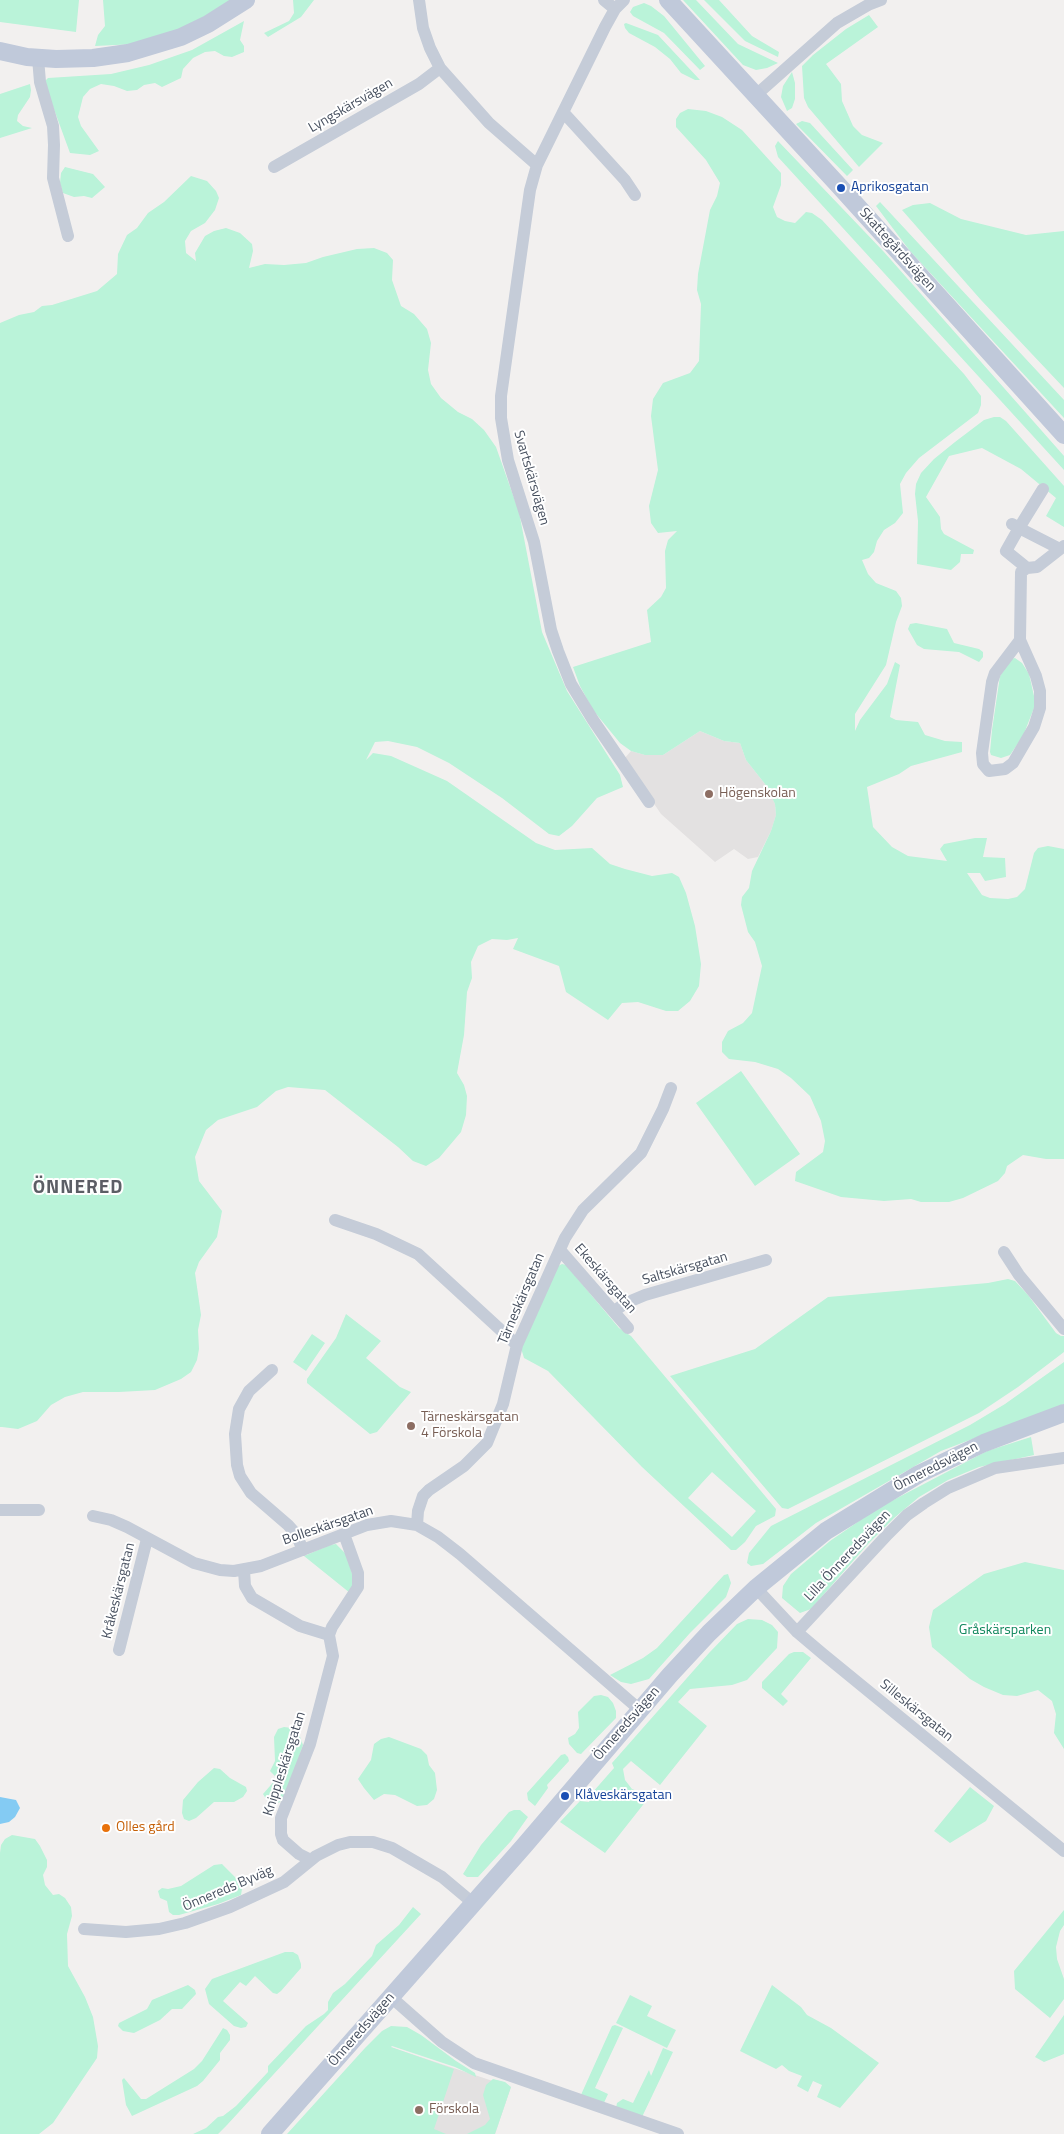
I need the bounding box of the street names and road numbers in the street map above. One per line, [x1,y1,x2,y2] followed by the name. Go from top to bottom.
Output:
[306,75,396,137] street label: Lyngskärsvägen
[855,205,939,295] street label: Skattegårdsvägen
[509,429,553,527] street label: Svartskärsvägen
[570,1241,640,1317] street label: Ekeskärsgatan
[640,1249,730,1289] street label: Saltskärsgatan
[495,1251,549,1347] street label: Tärneskärsgatan
[891,1439,981,1495] street label: Önneredsvägen
[281,1503,375,1549] street label: Bolleskärsgatan
[801,1507,895,1605] street label: Lilla Önneredsvägen
[99,1541,139,1641] street label: Kråkeskärsgatan
[876,1676,956,1746] street label: Silleskärsgatan
[590,1684,664,1764] street label: Önneredsvägen
[260,1710,310,1818] street label: Knippleskärsgatan
[180,1862,276,1916] street label: Önnereds Byväg
[325,1990,399,2070] street label: Önneredsvägen

